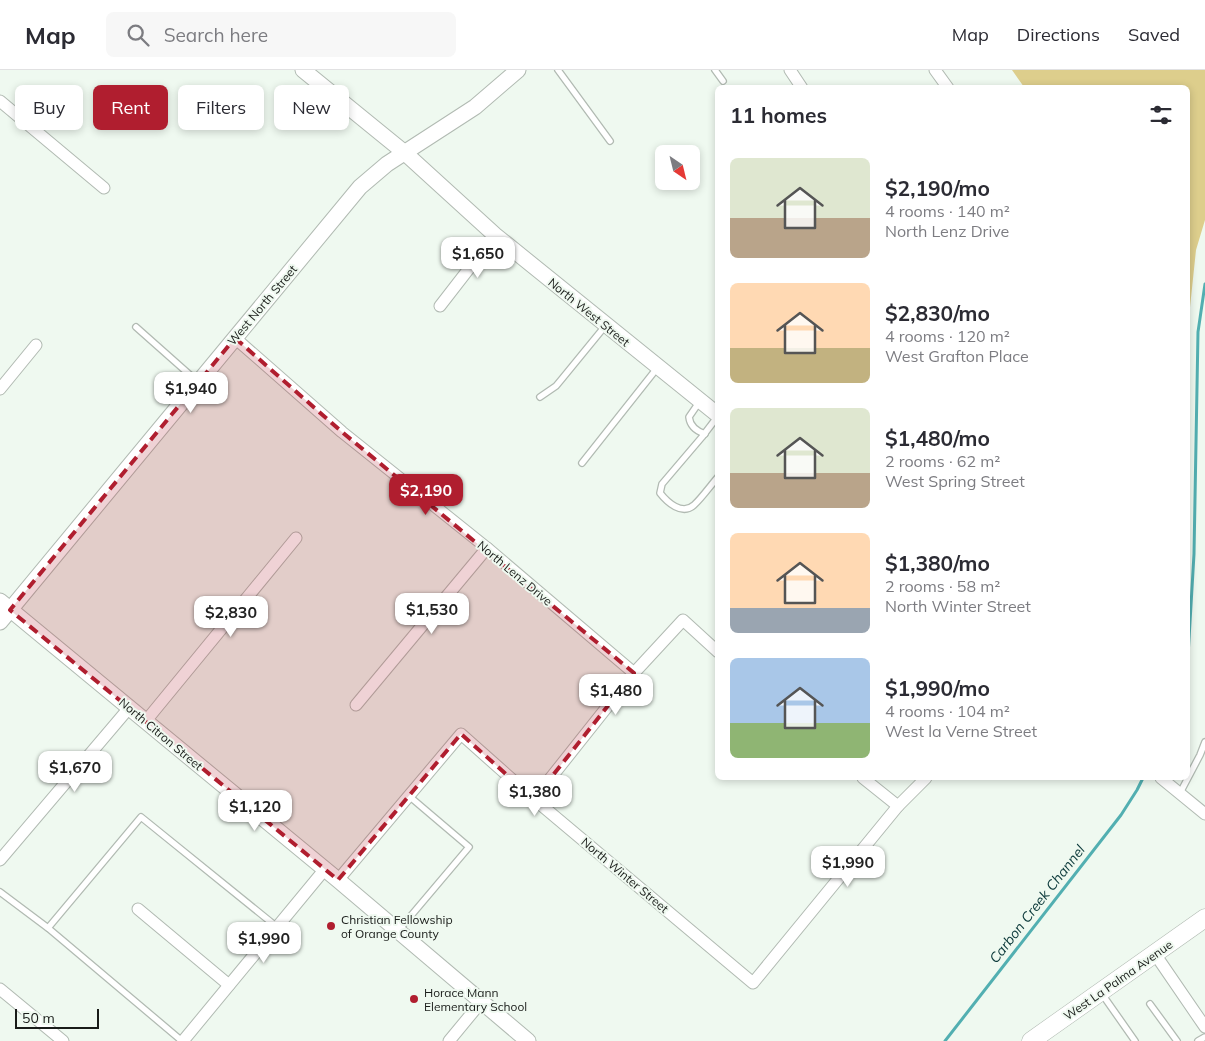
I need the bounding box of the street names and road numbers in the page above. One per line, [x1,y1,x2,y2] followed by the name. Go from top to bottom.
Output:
[224,262,300,348] street label: West North Street
[545,275,633,349] street label: North West Street
[474,537,556,609] street label: North Lenz Drive
[116,695,206,773] street label: North Citron Street
[578,834,672,916] street label: North Winter Street
[1061,937,1175,1023] street label: West La Palma Avenue

